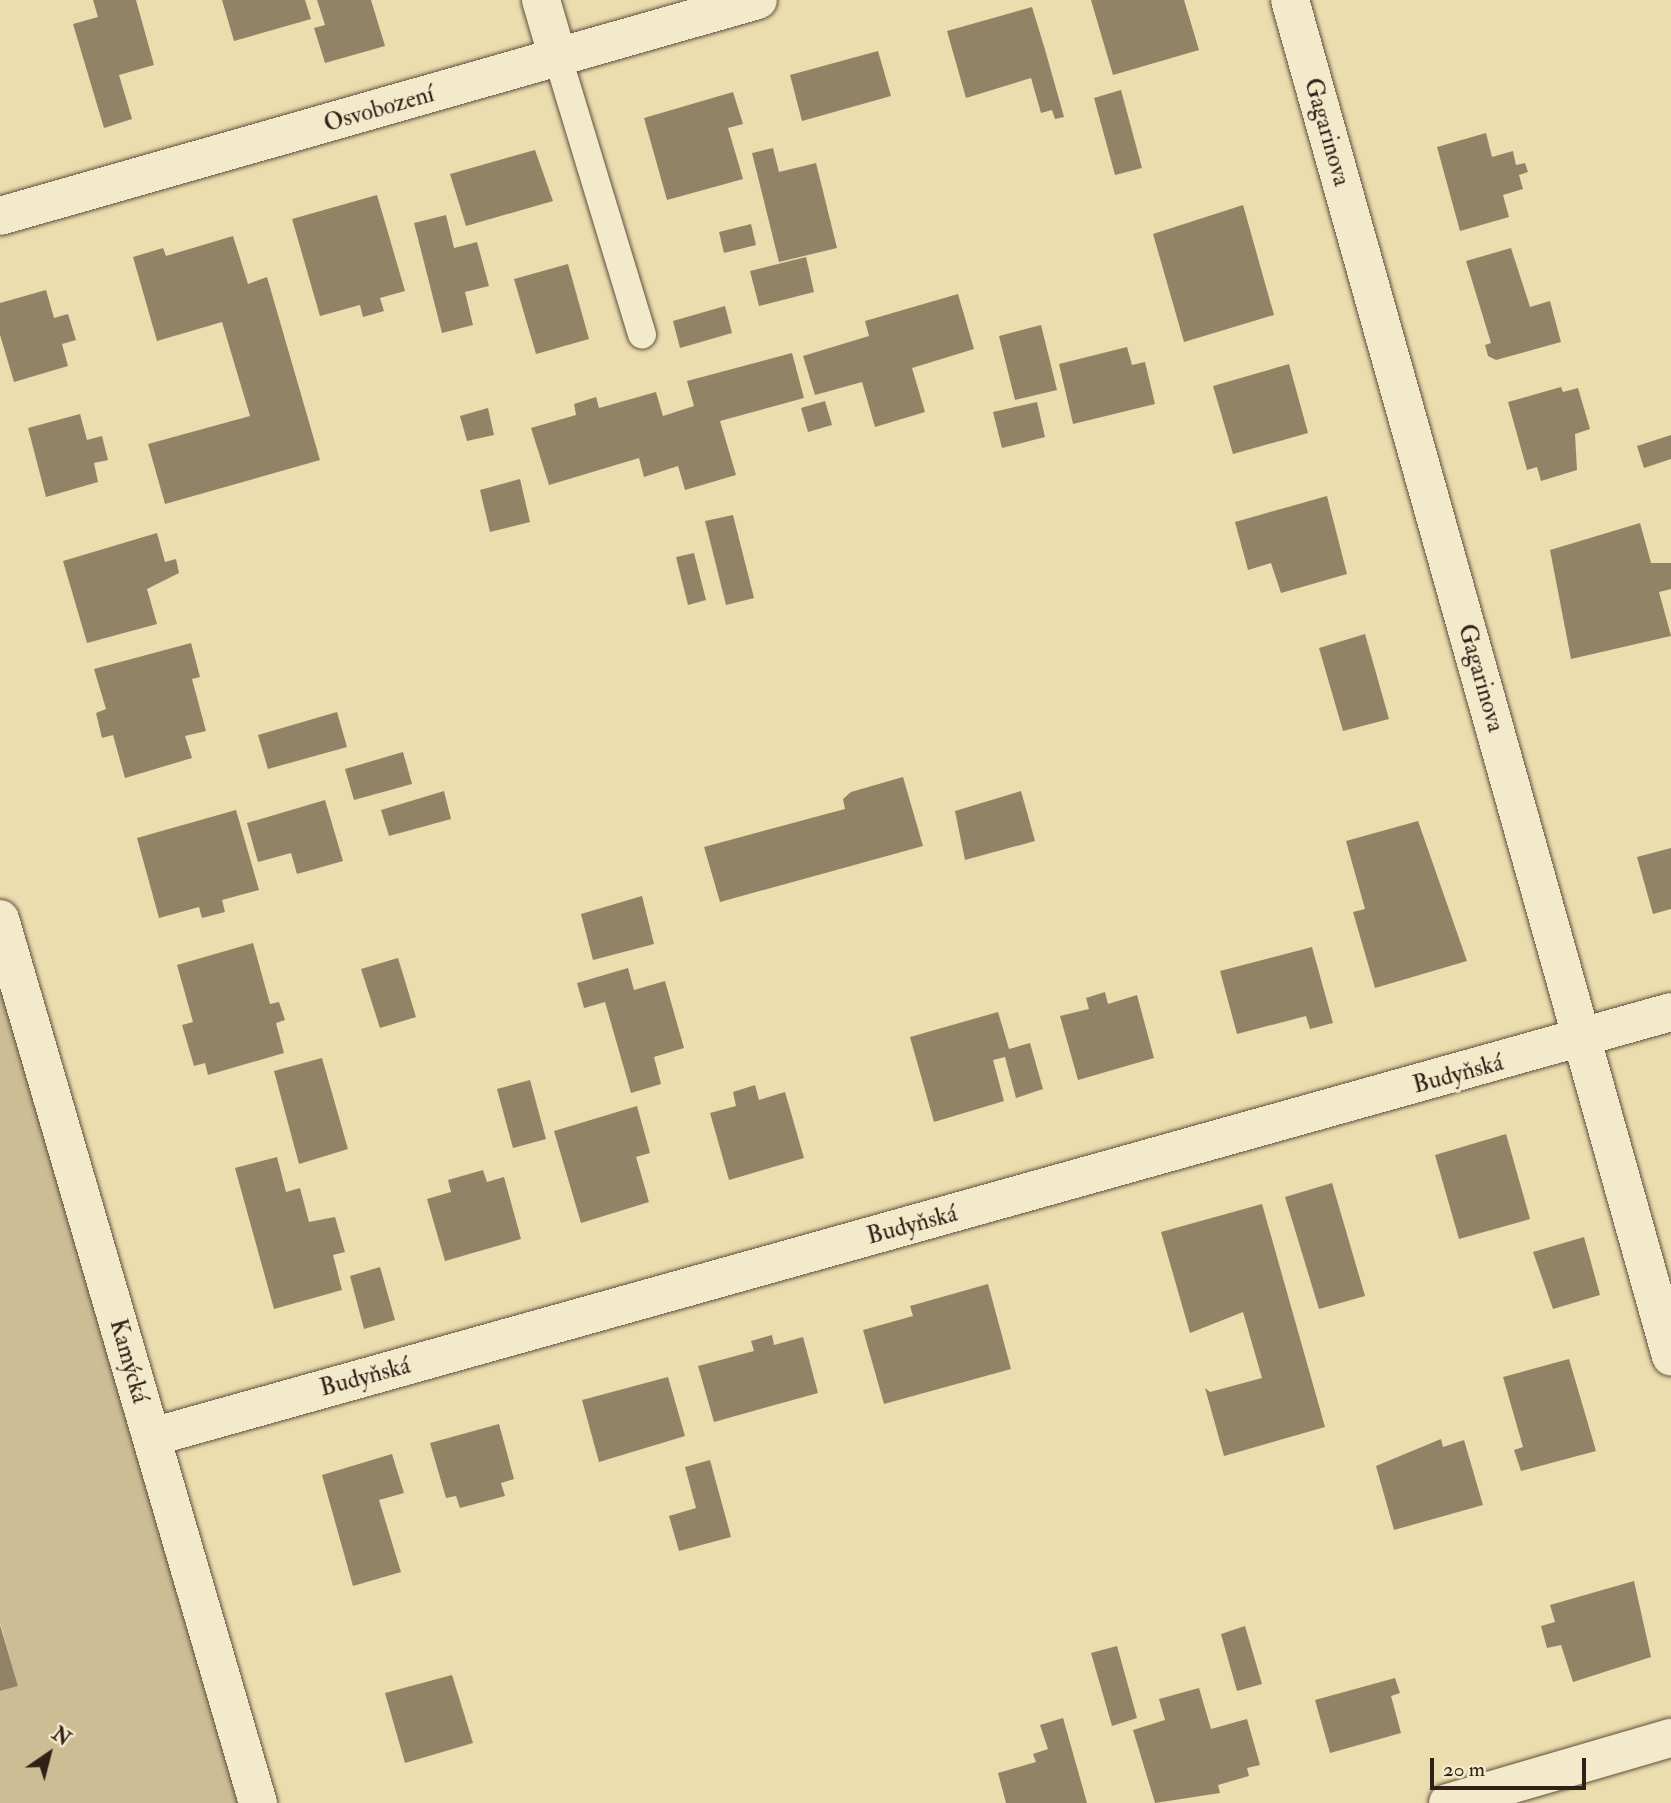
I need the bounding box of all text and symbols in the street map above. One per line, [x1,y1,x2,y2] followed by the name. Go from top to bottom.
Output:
[1298,75,1356,189] street label: Gagarinova
[321,80,437,138] street label: Osvobození
[1452,621,1510,735] street label: Gagarinova
[1410,1048,1506,1100] street label: Budyňská
[864,1199,960,1251] street label: Budyňská
[103,1316,155,1406] street label: Kamýcká
[317,1351,413,1403] street label: Budyňská
[14,1719,84,1789] north arrow
[47,1722,75,1752] text: N
[1433,1744,1589,1788] scale bar
[1443,1756,1485,1783] text: 20 m

